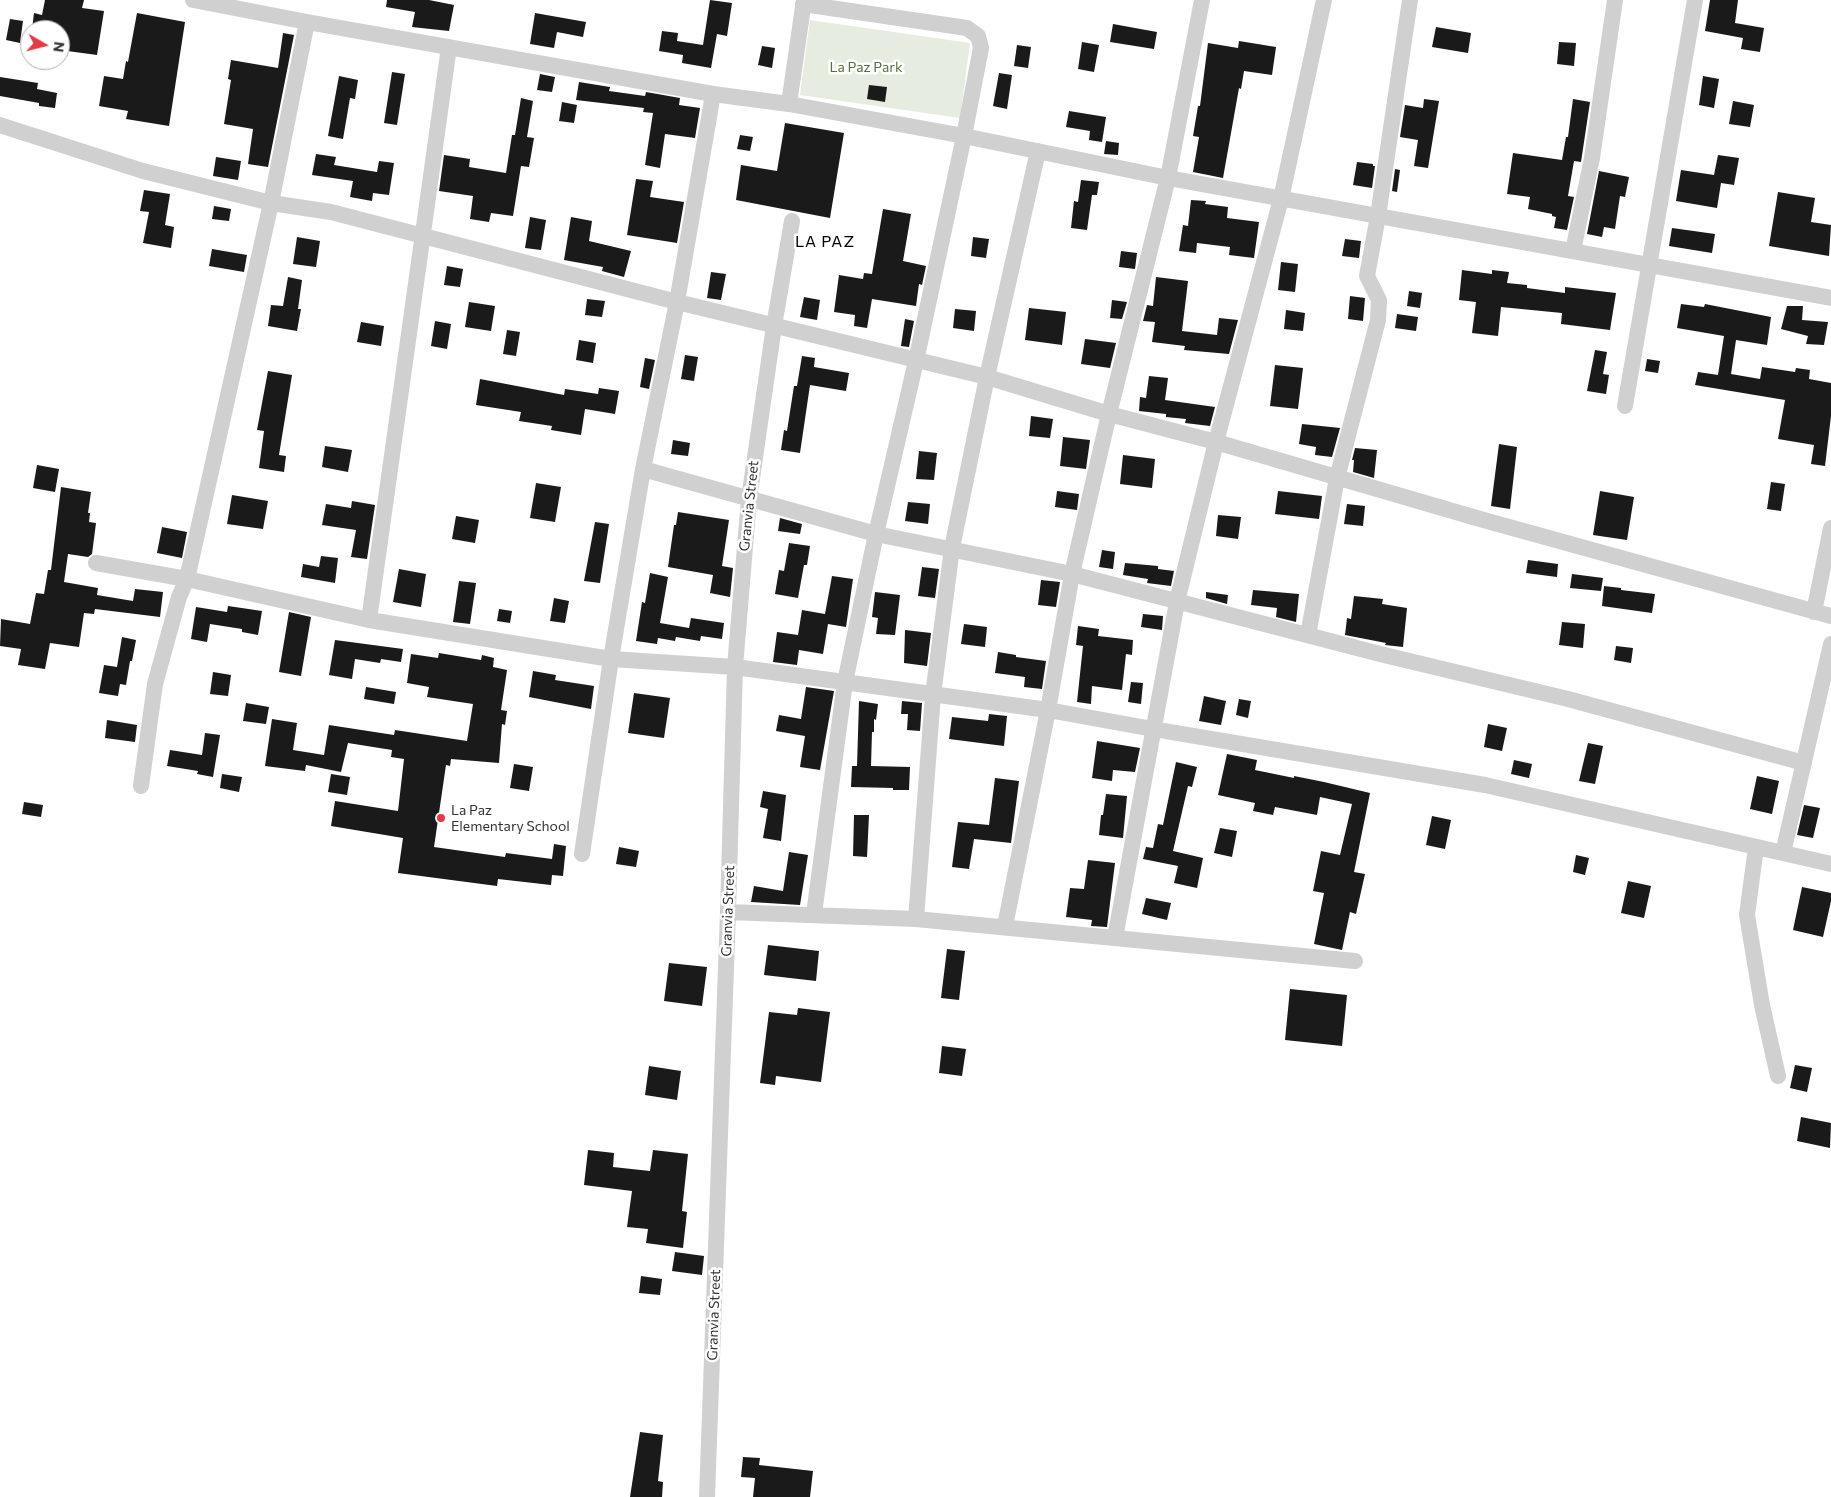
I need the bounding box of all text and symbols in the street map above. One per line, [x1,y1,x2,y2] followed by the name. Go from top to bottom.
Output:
[20,20,70,70] north arrow
[50,41,69,53] text: N
[829,59,903,75] park label: La Paz Park
[794,232,856,252] district label: LA PAZ
[736,460,762,552] street label: Granvia Street
[451,802,570,834] place label: La Paz Elementary School
[435,812,447,824] marker: La Paz Elementary School
[718,865,738,957] street label: Granvia Street
[704,1269,724,1361] street label: Granvia Street

